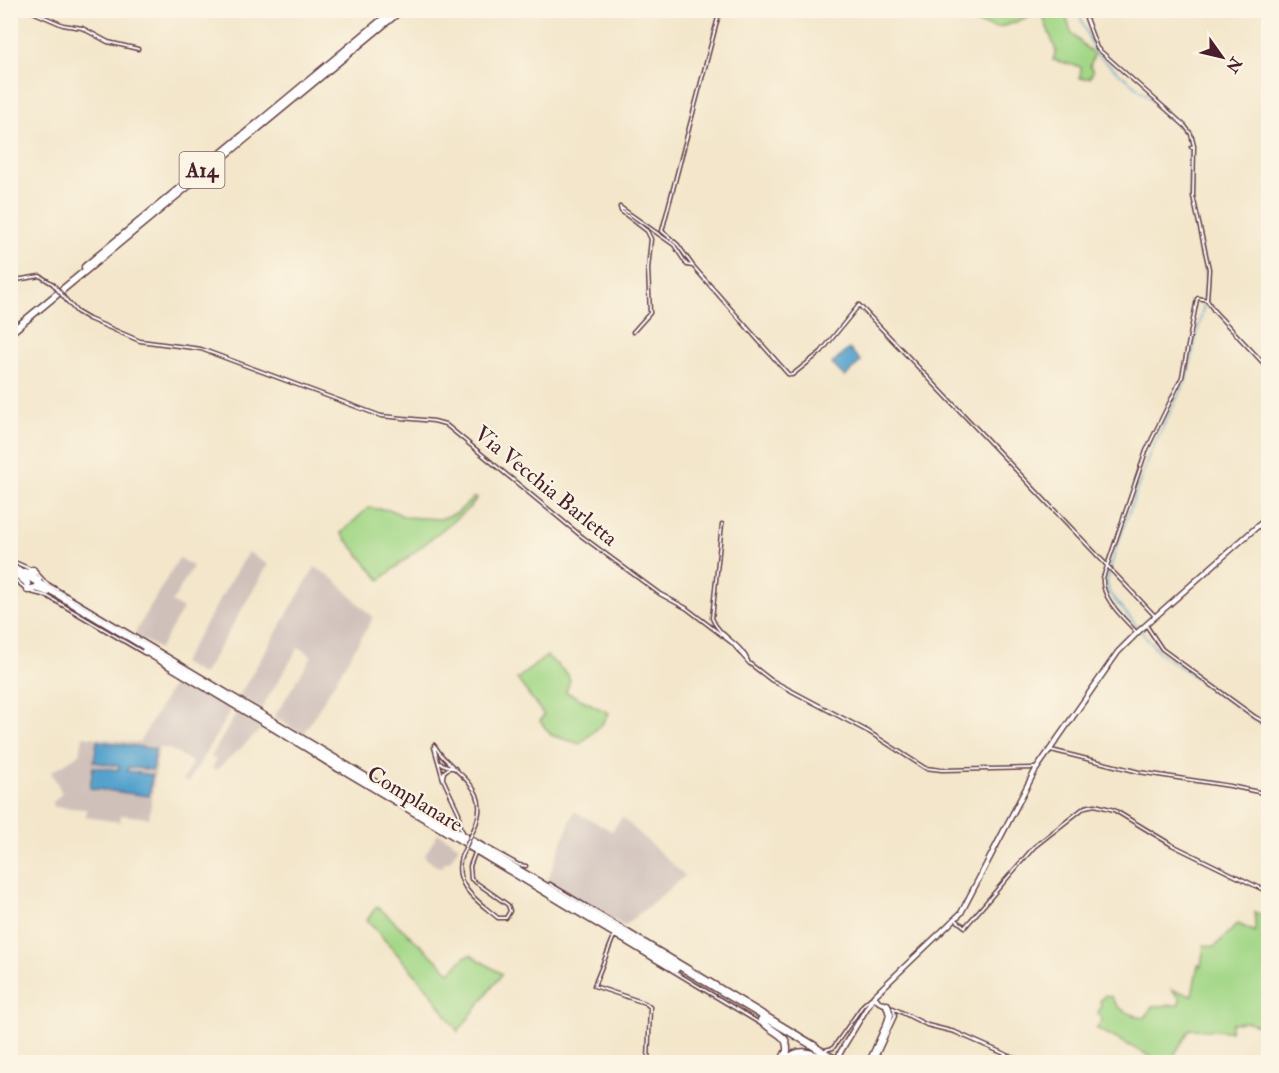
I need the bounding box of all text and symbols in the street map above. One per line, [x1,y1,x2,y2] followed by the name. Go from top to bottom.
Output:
[1192,27,1252,87] north arrow
[1221,52,1246,77] text: N
[180,152,224,188] road number: A14
[469,420,624,553] street label: Via Vecchia Barletta
[361,759,468,839] street label: Complanare

